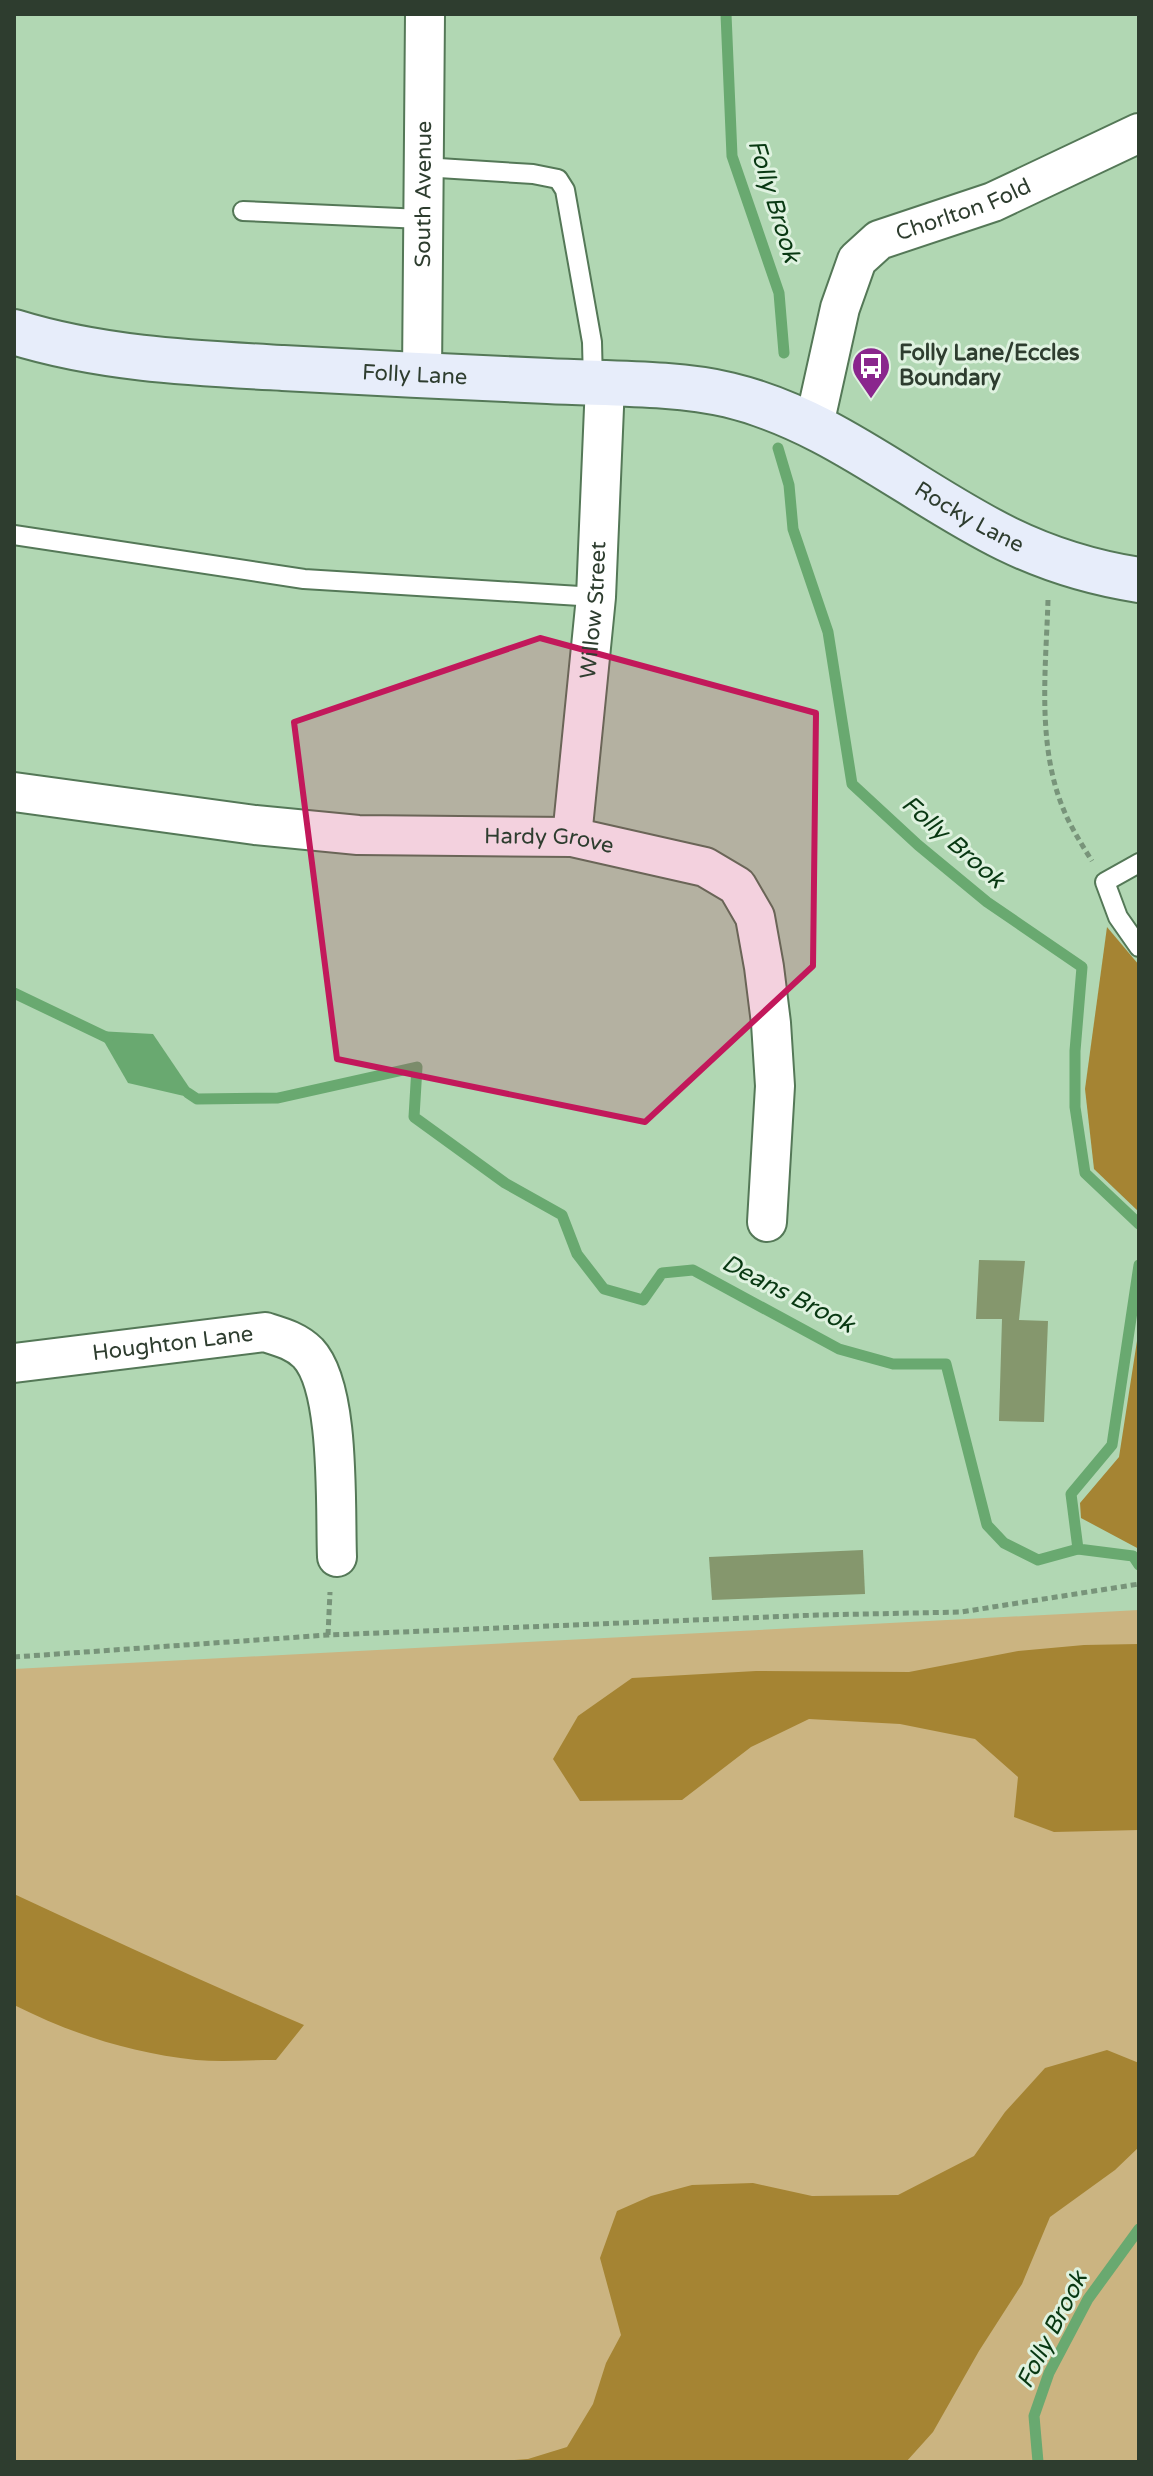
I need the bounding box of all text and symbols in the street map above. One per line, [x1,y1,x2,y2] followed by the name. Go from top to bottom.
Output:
[410,121,437,267] street label: South Avenue
[742,136,807,268] water label: Folly Brook
[892,173,1035,246] street label: Chorlton Fold
[899,340,1080,391] place label: Folly Lane/Eccles Boundary
[850,345,892,400] bus stop icon: Folly Lane/Eccles Boundary
[361,359,468,390] street label: Folly Lane
[910,476,1028,558] street label: Rocky Lane
[575,541,611,680] street label: Willow Street
[896,789,1012,896] water label: Folly Brook
[484,823,616,859] street label: Hardy Grove
[717,1248,861,1341] water label: Deans Brook
[91,1321,255,1366] street label: Houghton Lane
[1010,2265,1095,2393] water label: Folly Brook

